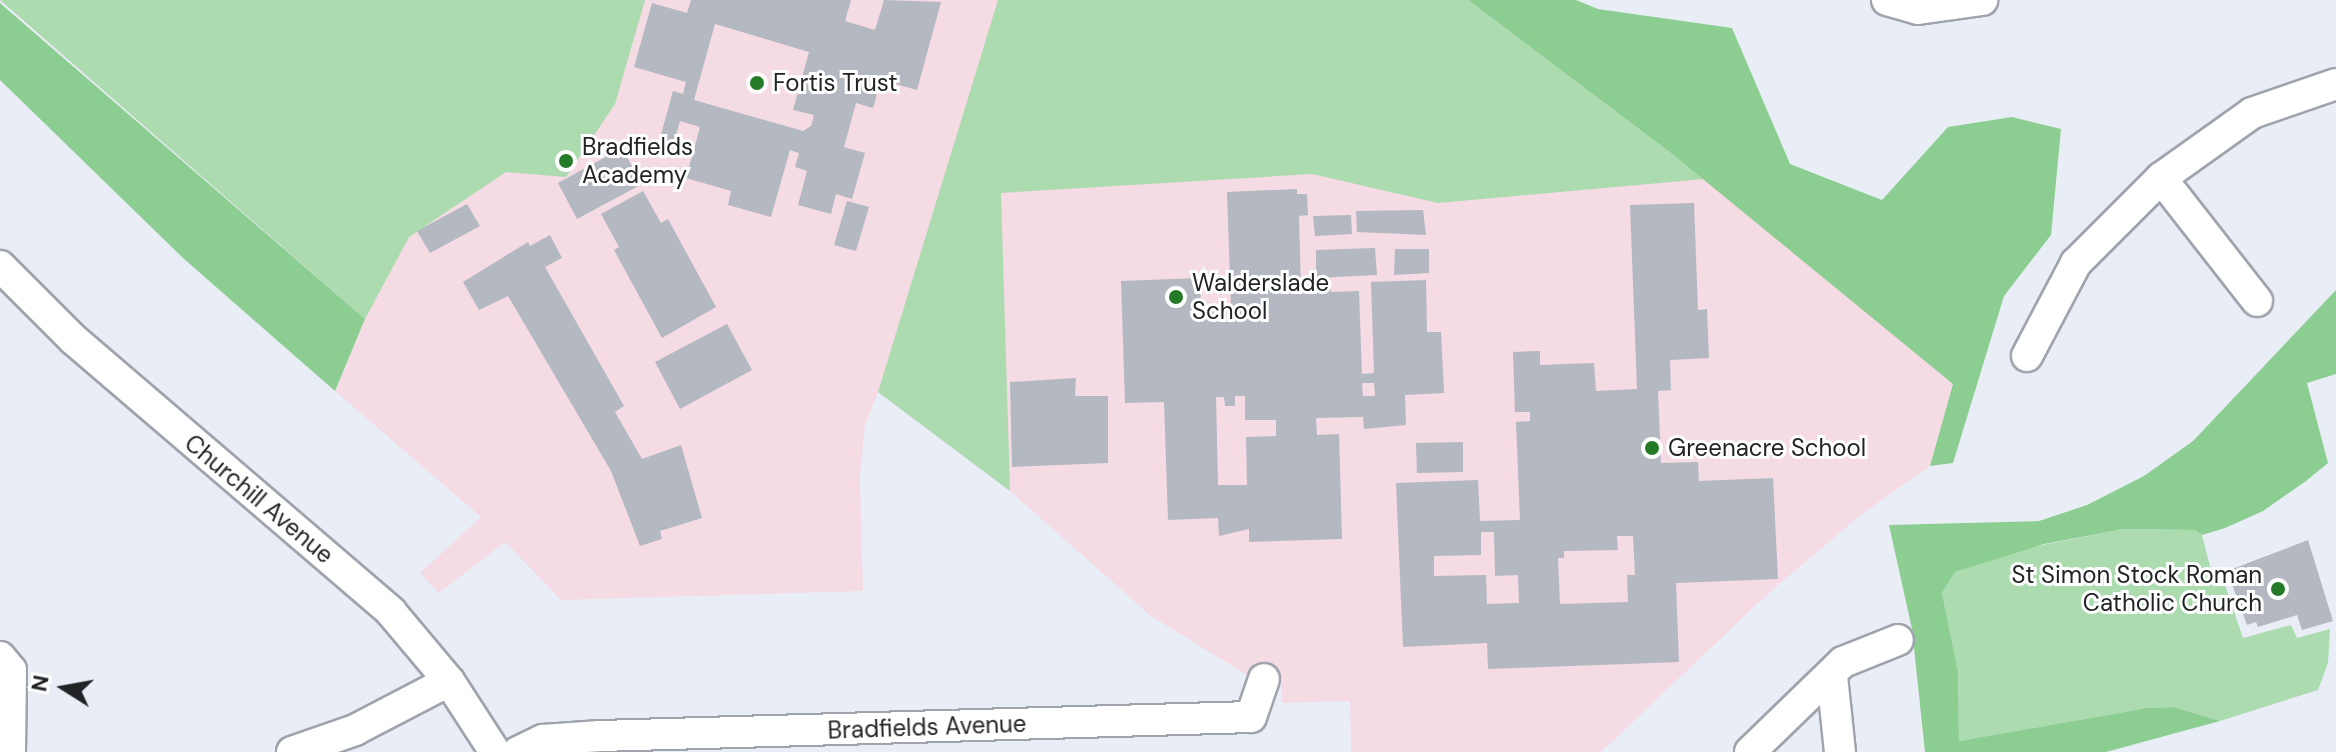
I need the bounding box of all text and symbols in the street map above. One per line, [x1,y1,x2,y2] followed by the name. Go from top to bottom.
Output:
[773,69,898,97] place label: Fortis Trust
[748,74,766,92] marker: Fortis Trust
[582,133,693,189] place label: Bradfields Academy
[557,152,575,170] marker: Bradfields Academy
[1192,269,1329,325] place label: Walderslade School
[1167,288,1185,306] marker: Walderslade School
[179,428,339,570] street label: Churchill Avenue
[1668,434,1866,462] place label: Greenacre School
[1643,439,1661,457] marker: Greenacre School
[2011,561,2262,617] place label: St Simon Stock Roman Catholic Church
[2269,580,2287,598] marker: St Simon Stock Roman Catholic Church
[24,648,104,728] north arrow
[24,673,56,694] text: N
[827,709,1027,745] street label: Bradfields Avenue

